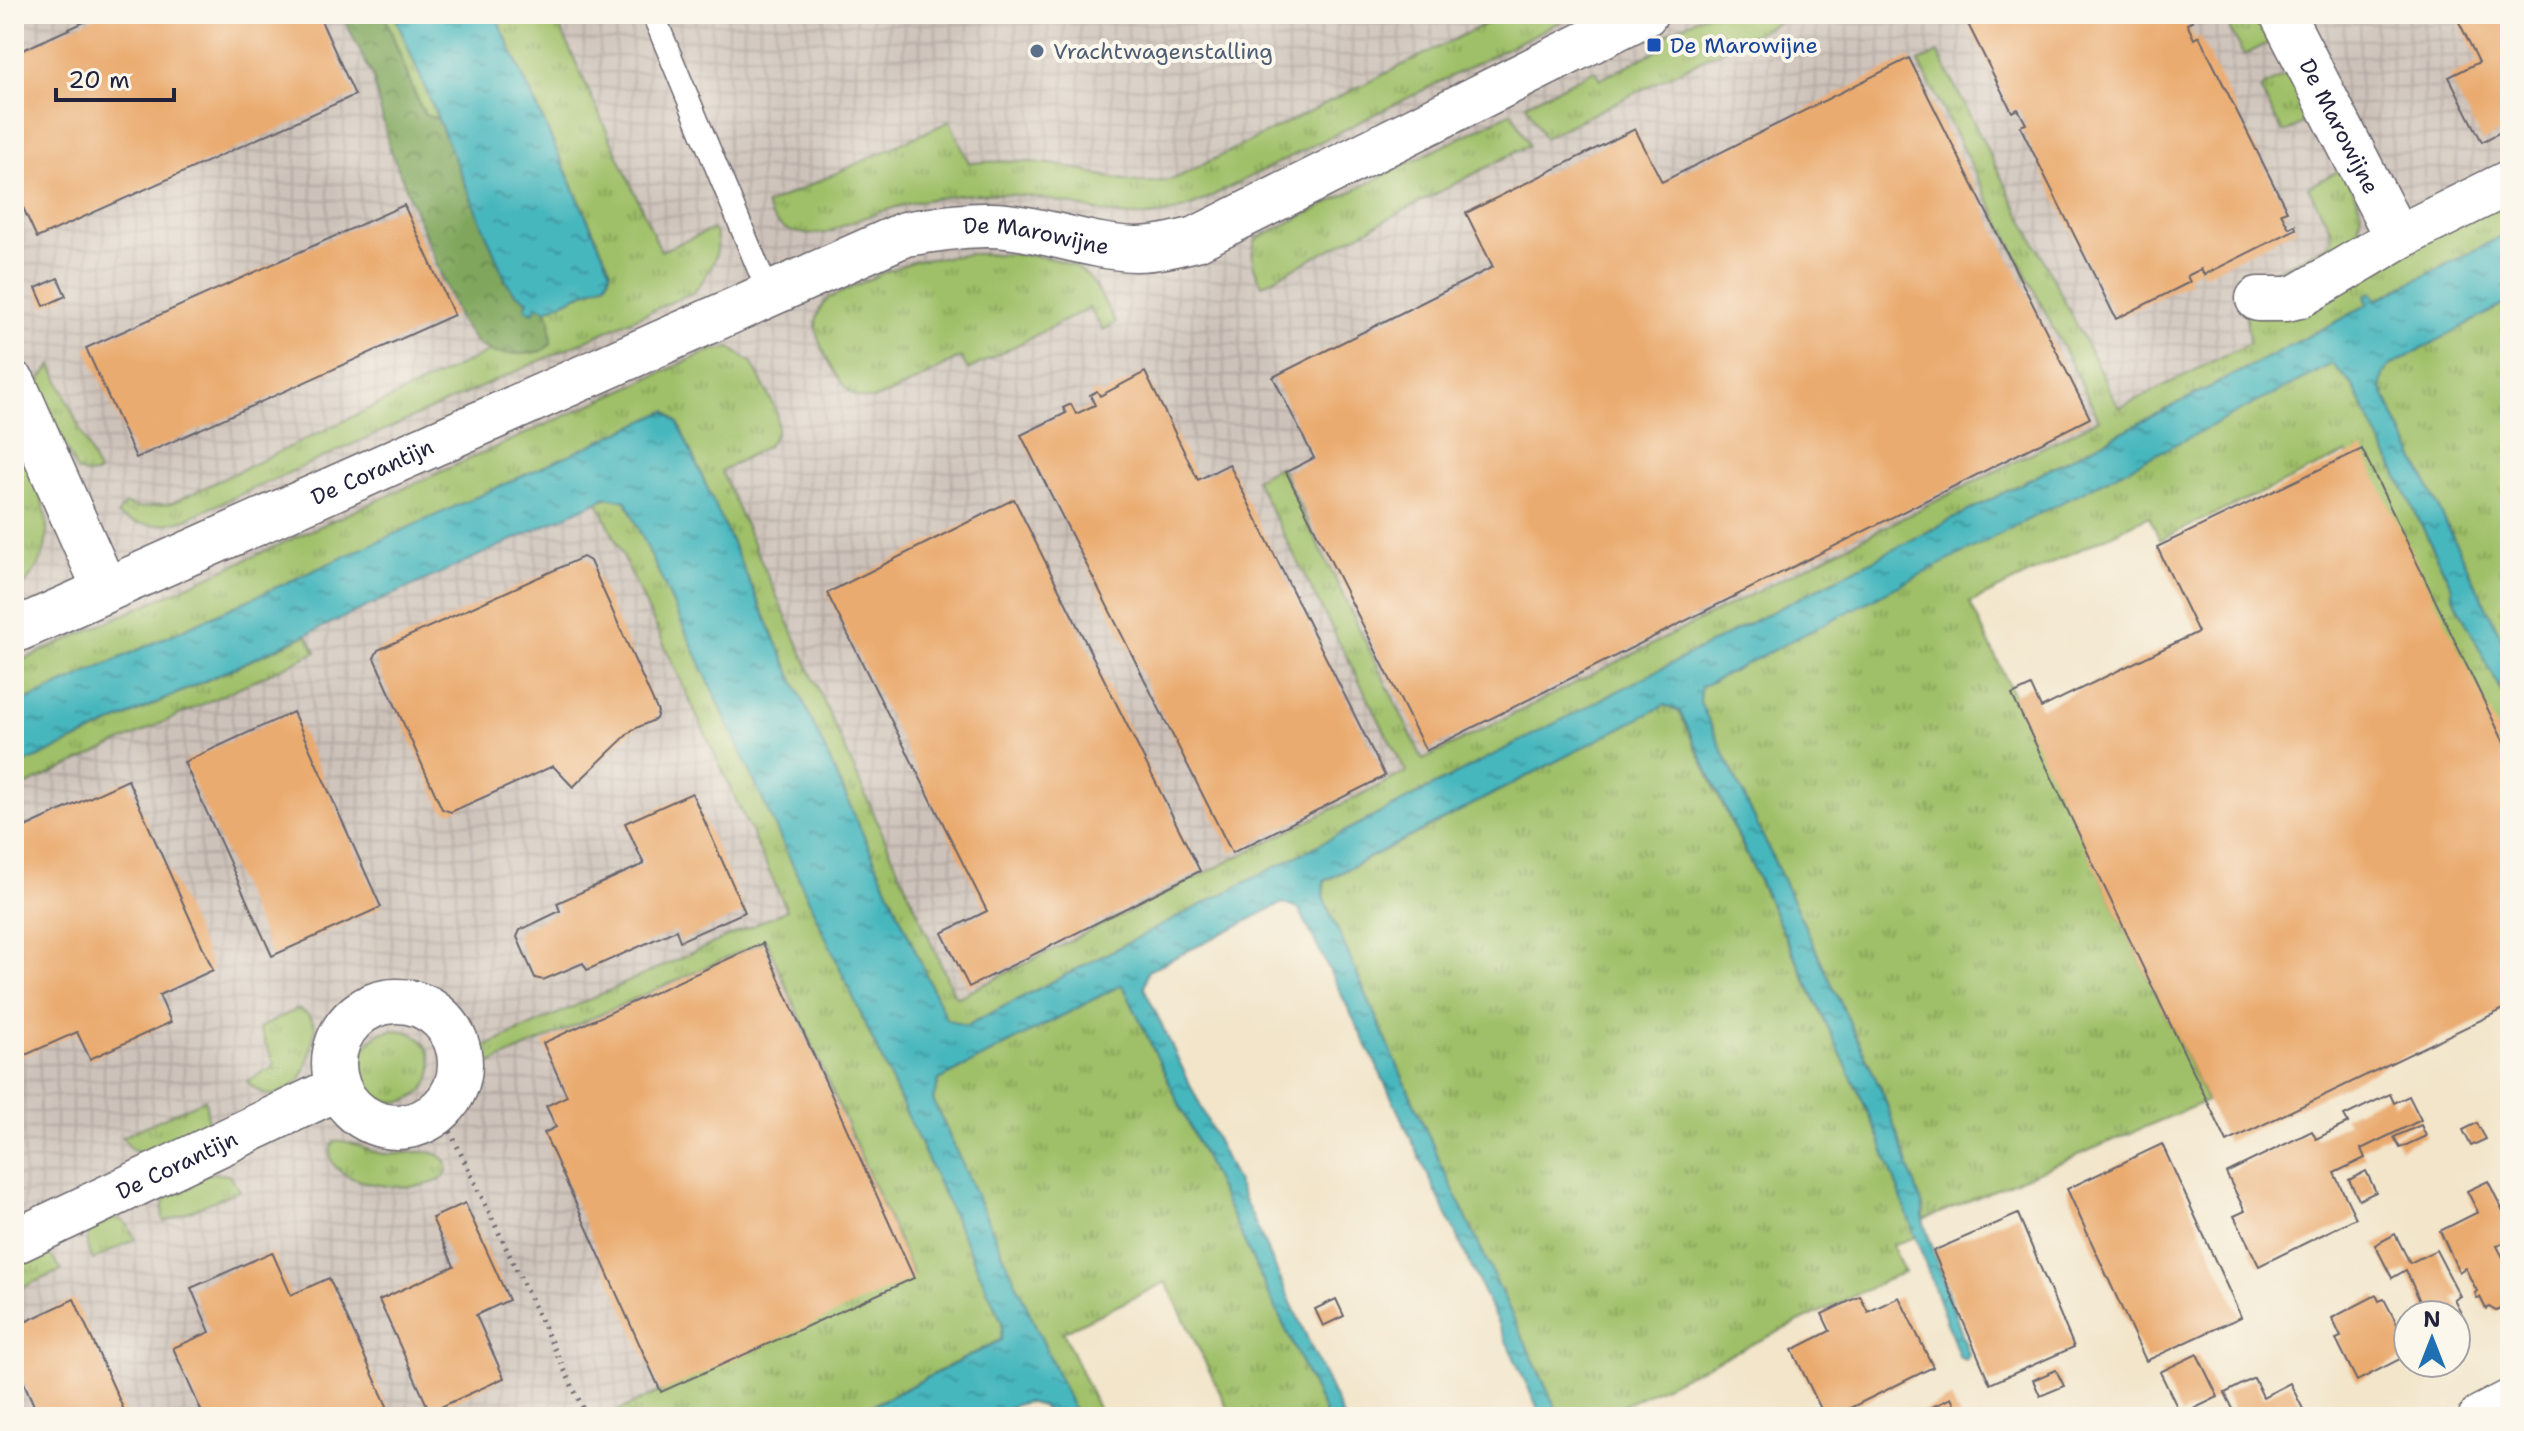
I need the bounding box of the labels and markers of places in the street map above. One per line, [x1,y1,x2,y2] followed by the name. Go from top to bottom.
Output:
[1670,31,1818,60] place label: De Marowijne
[1645,36,1663,54] marker: De Marowijne
[1053,37,1273,66] place label: Vrachtwagenstalling
[1028,42,1046,60] marker: Vrachtwagenstalling

